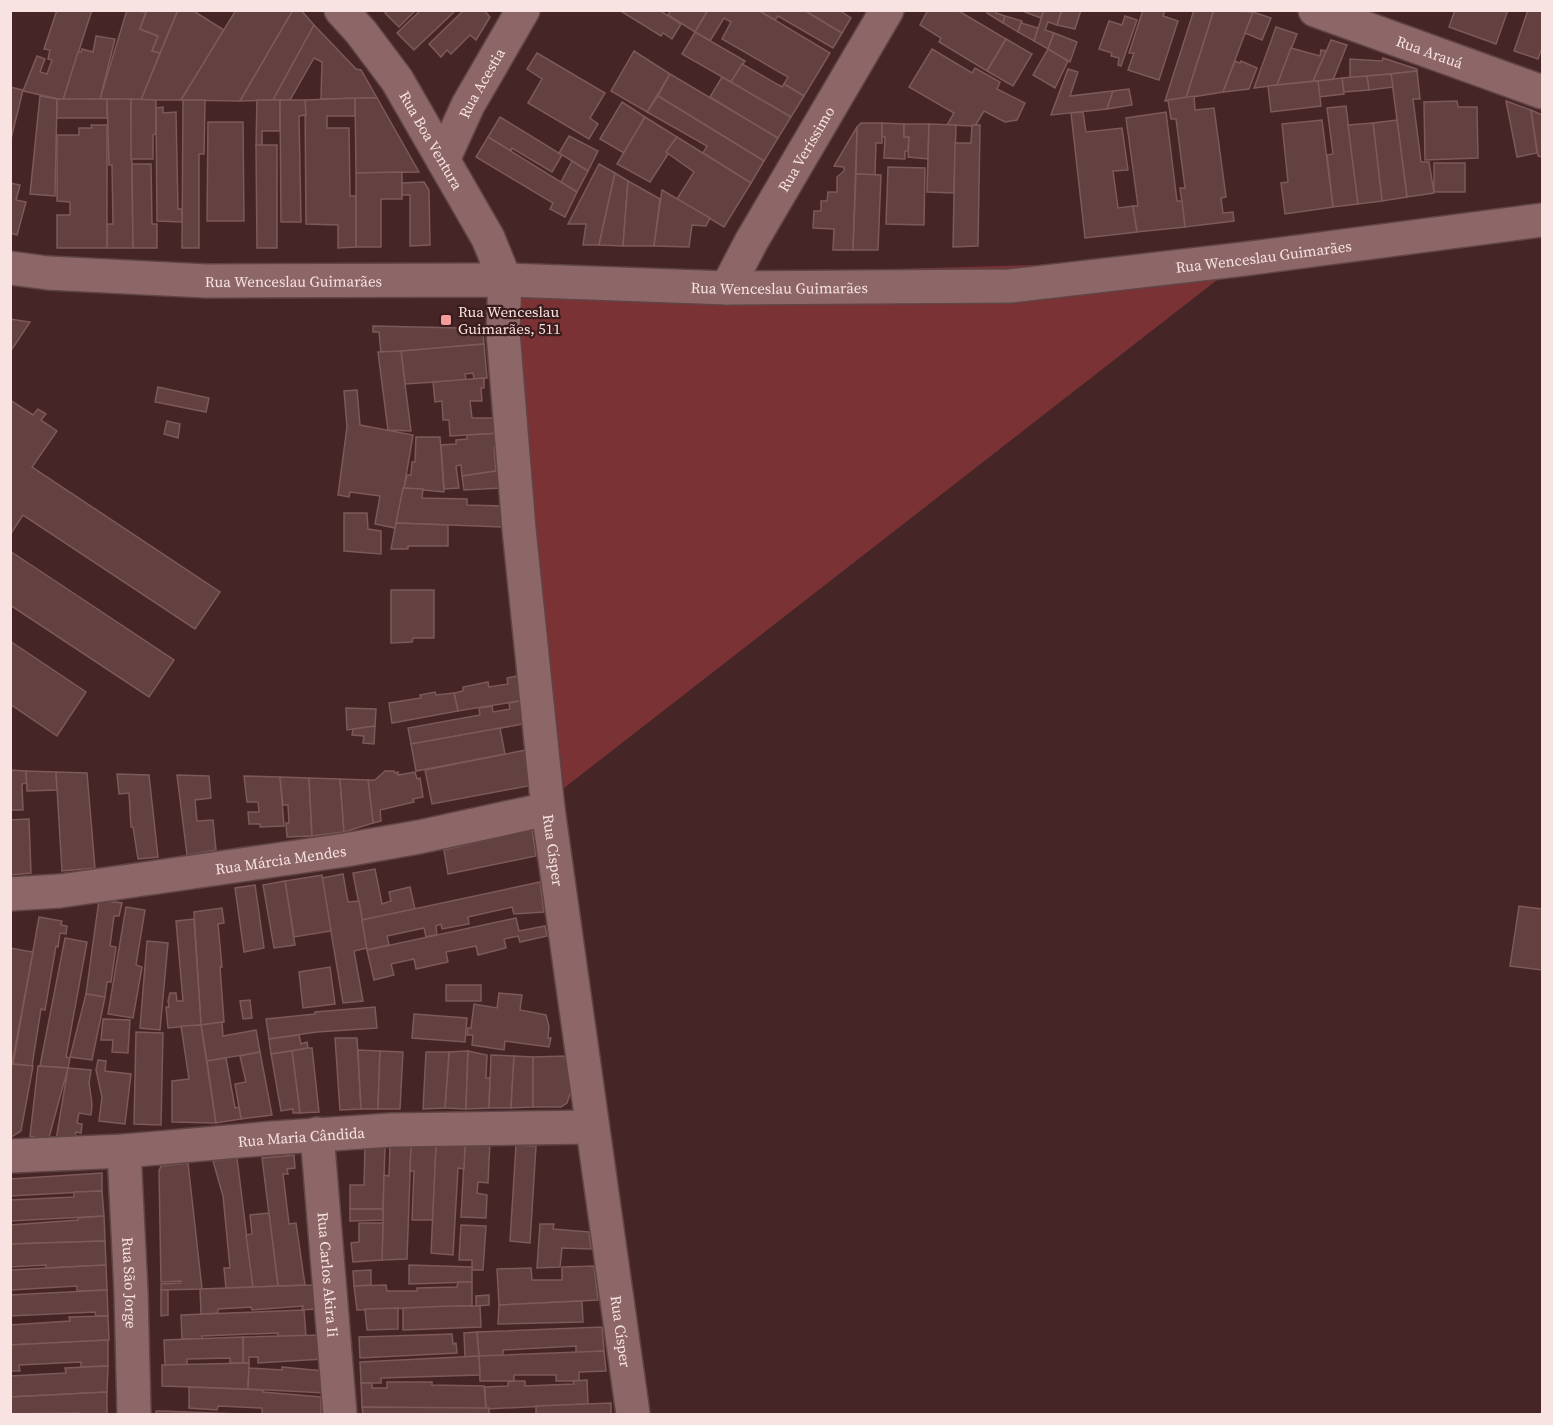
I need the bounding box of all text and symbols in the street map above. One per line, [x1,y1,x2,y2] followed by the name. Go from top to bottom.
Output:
[1393,30,1466,73] street label: Rua Arauá
[453,44,510,121] street label: Rua Acestia
[395,87,469,194] street label: Rua Boa Ventura
[772,102,839,195] street label: Rua Veríssimo
[1174,235,1353,277] street label: Rua Wenceslau Guimarães
[205,270,382,292] street label: Rua Wenceslau Guimarães
[690,276,868,299] street label: Rua Wenceslau Guimarães
[458,301,561,339] place label: Rua Wenceslau Guimarães, 511
[439,313,453,327] marker: Rua Wenceslau Guimarães, 511
[538,813,569,888] street label: Rua Císper
[214,839,348,879] street label: Rua Márcia Mendes
[237,1121,366,1152] street label: Rua Maria Cândida
[313,1211,344,1338] street label: Rua Carlos Akira Ii
[118,1237,142,1329] street label: Rua São Jorge
[606,1294,637,1369] street label: Rua Císper

